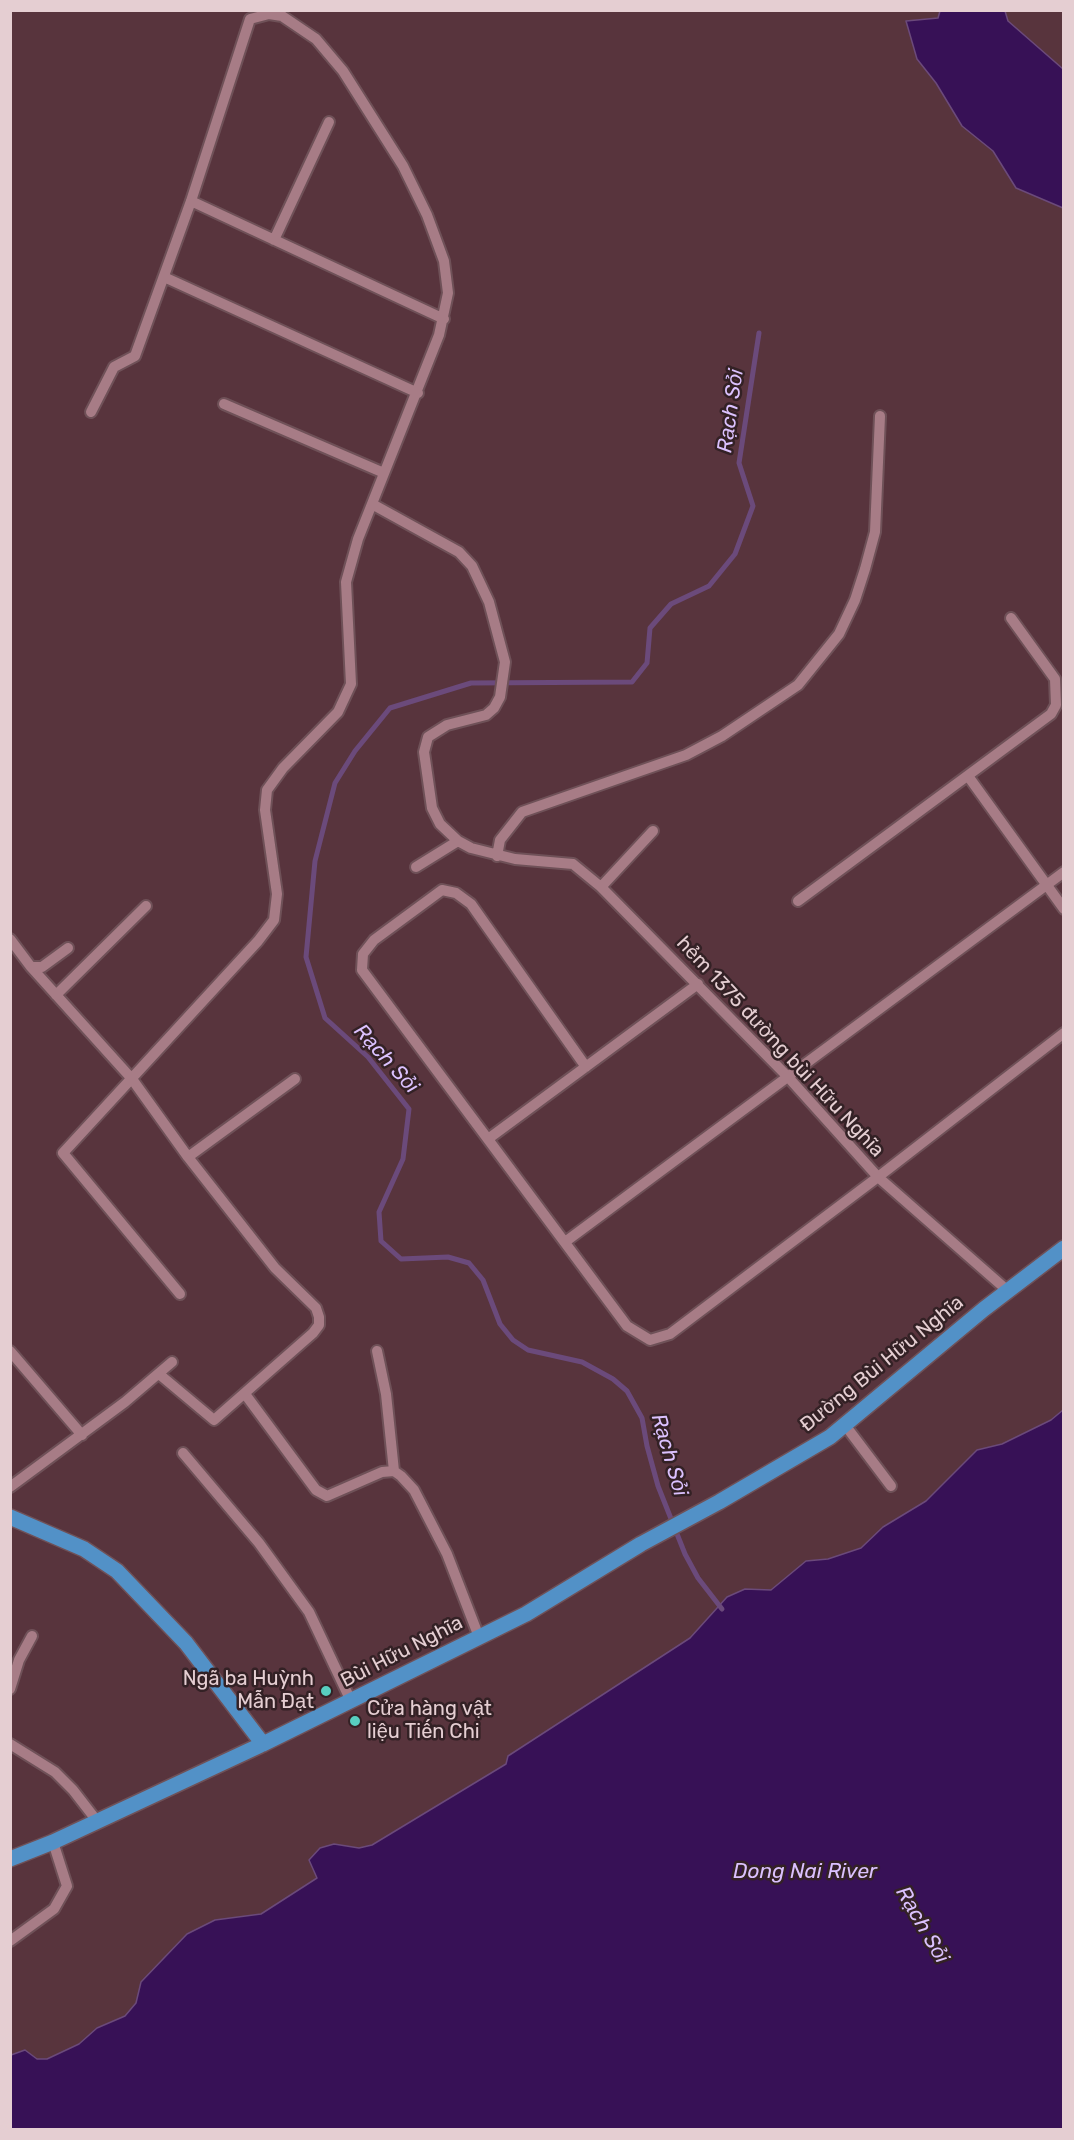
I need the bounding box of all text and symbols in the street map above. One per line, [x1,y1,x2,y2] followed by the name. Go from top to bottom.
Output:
[713,367,749,455] water label: Rạch Sỏi
[671,932,889,1162] street label: hẻm 1375 đường bùi Hữu Nghĩa
[348,1019,424,1099] water label: Rạch Sỏi
[796,1291,968,1437] street label: Đường Bùi Hữu Nghĩa
[645,1411,693,1499] water label: Rạch Sỏi
[337,1611,467,1693] street label: Bùi Hữu Nghĩa
[183,1667,314,1714] place label: Ngã ba Huỳnh Mẫn Đạt
[319,1684,333,1698] marker: Ngã ba Huỳnh Mẫn Đạt
[367,1697,492,1744] place label: Cửa hàng vật liệu Tiến Chi
[348,1714,362,1728] marker: Cửa hàng vật liệu Tiến Chi
[733,1859,877,1885] water label: Dong Nai River
[890,1882,954,1968] water label: Rạch Sỏi

